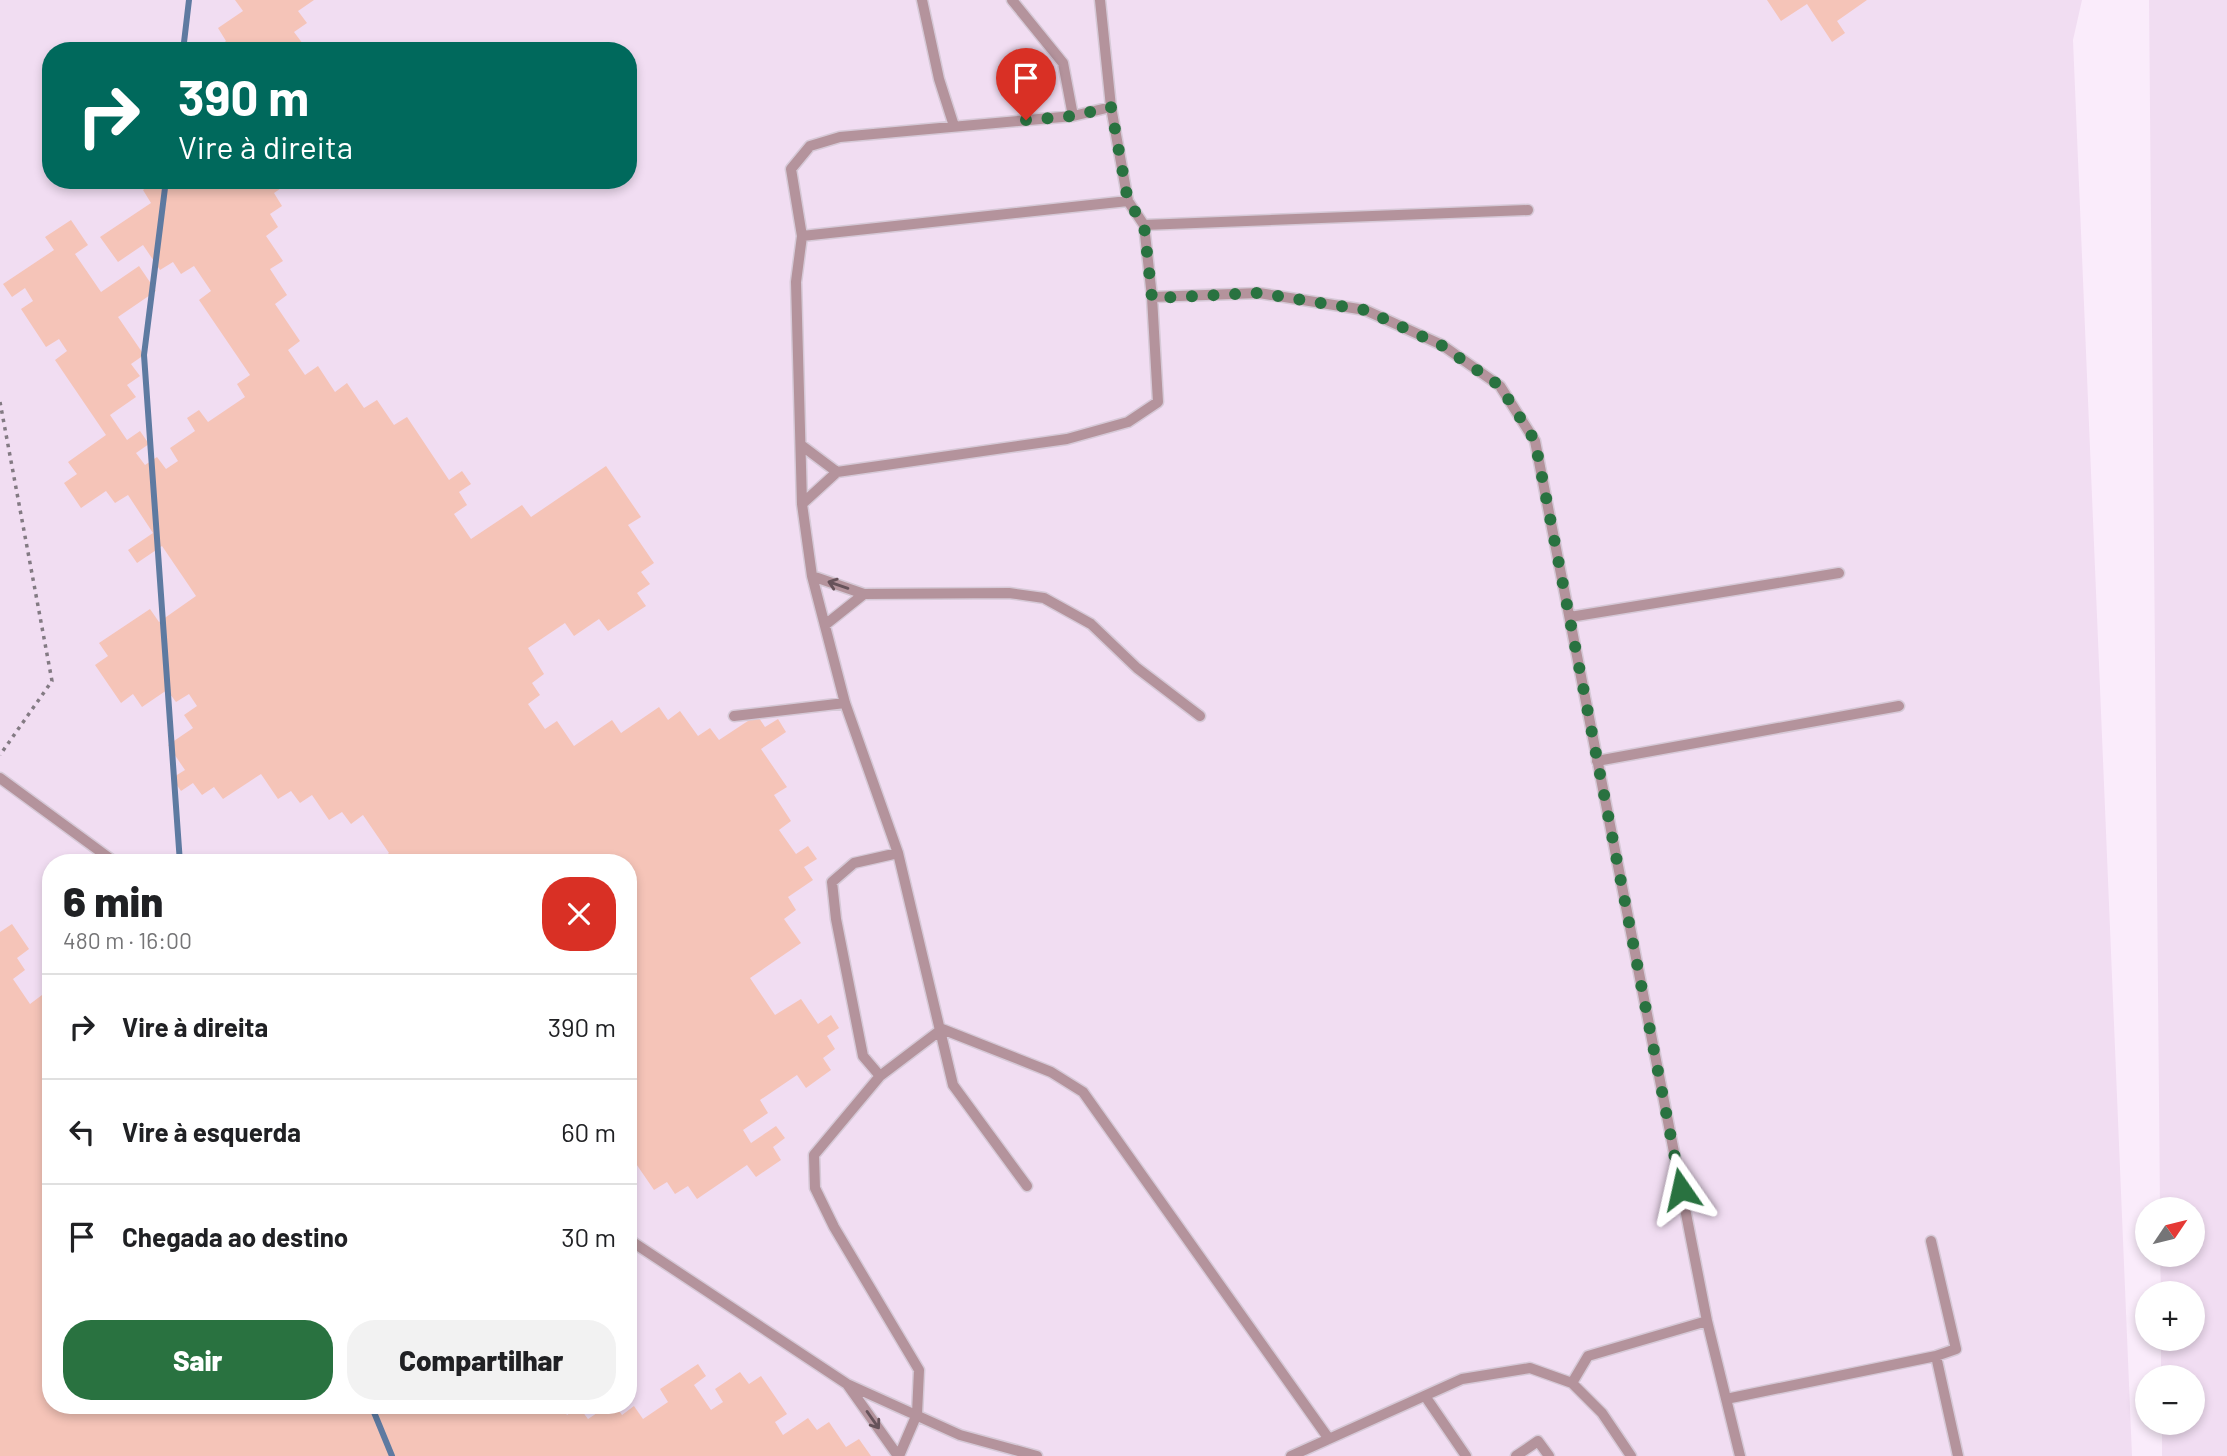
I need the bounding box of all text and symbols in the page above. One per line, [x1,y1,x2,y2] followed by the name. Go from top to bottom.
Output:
[996,48,1056,120] pin
[1007,59,1045,97] icon: arrive
[178,67,309,126] text: 390 m
[63,70,154,161] icon: right
[178,127,353,165] text: Vire à direita
[828,578,850,590] one-way arrow
[63,875,163,925] text: 6 min
[542,877,616,951] button: close
[63,926,192,954] text: 480 m · 16:00
[63,1008,101,1046] icon: right
[122,1011,268,1042] text: Vire à direita
[548,1011,616,1042] text: 390 m
[63,1113,101,1151] icon: left
[122,1116,301,1147] text: Vire à esquerda
[561,1116,616,1147] text: 60 m
[1644,1152,1718,1226] position arrow
[2135,1197,2205,1267] north arrow
[2135,1197,2205,1435] map controls
[63,1218,101,1256] icon: arrive
[122,1221,348,1252] text: Chegada ao destino
[561,1221,616,1252] text: 30 m
[2135,1281,2205,1351] button: +
[63,1320,333,1400] button: Sair
[347,1320,616,1400] button: Compartilhar
[2135,1365,2205,1435] button: −
[865,1410,880,1429] one-way arrow

